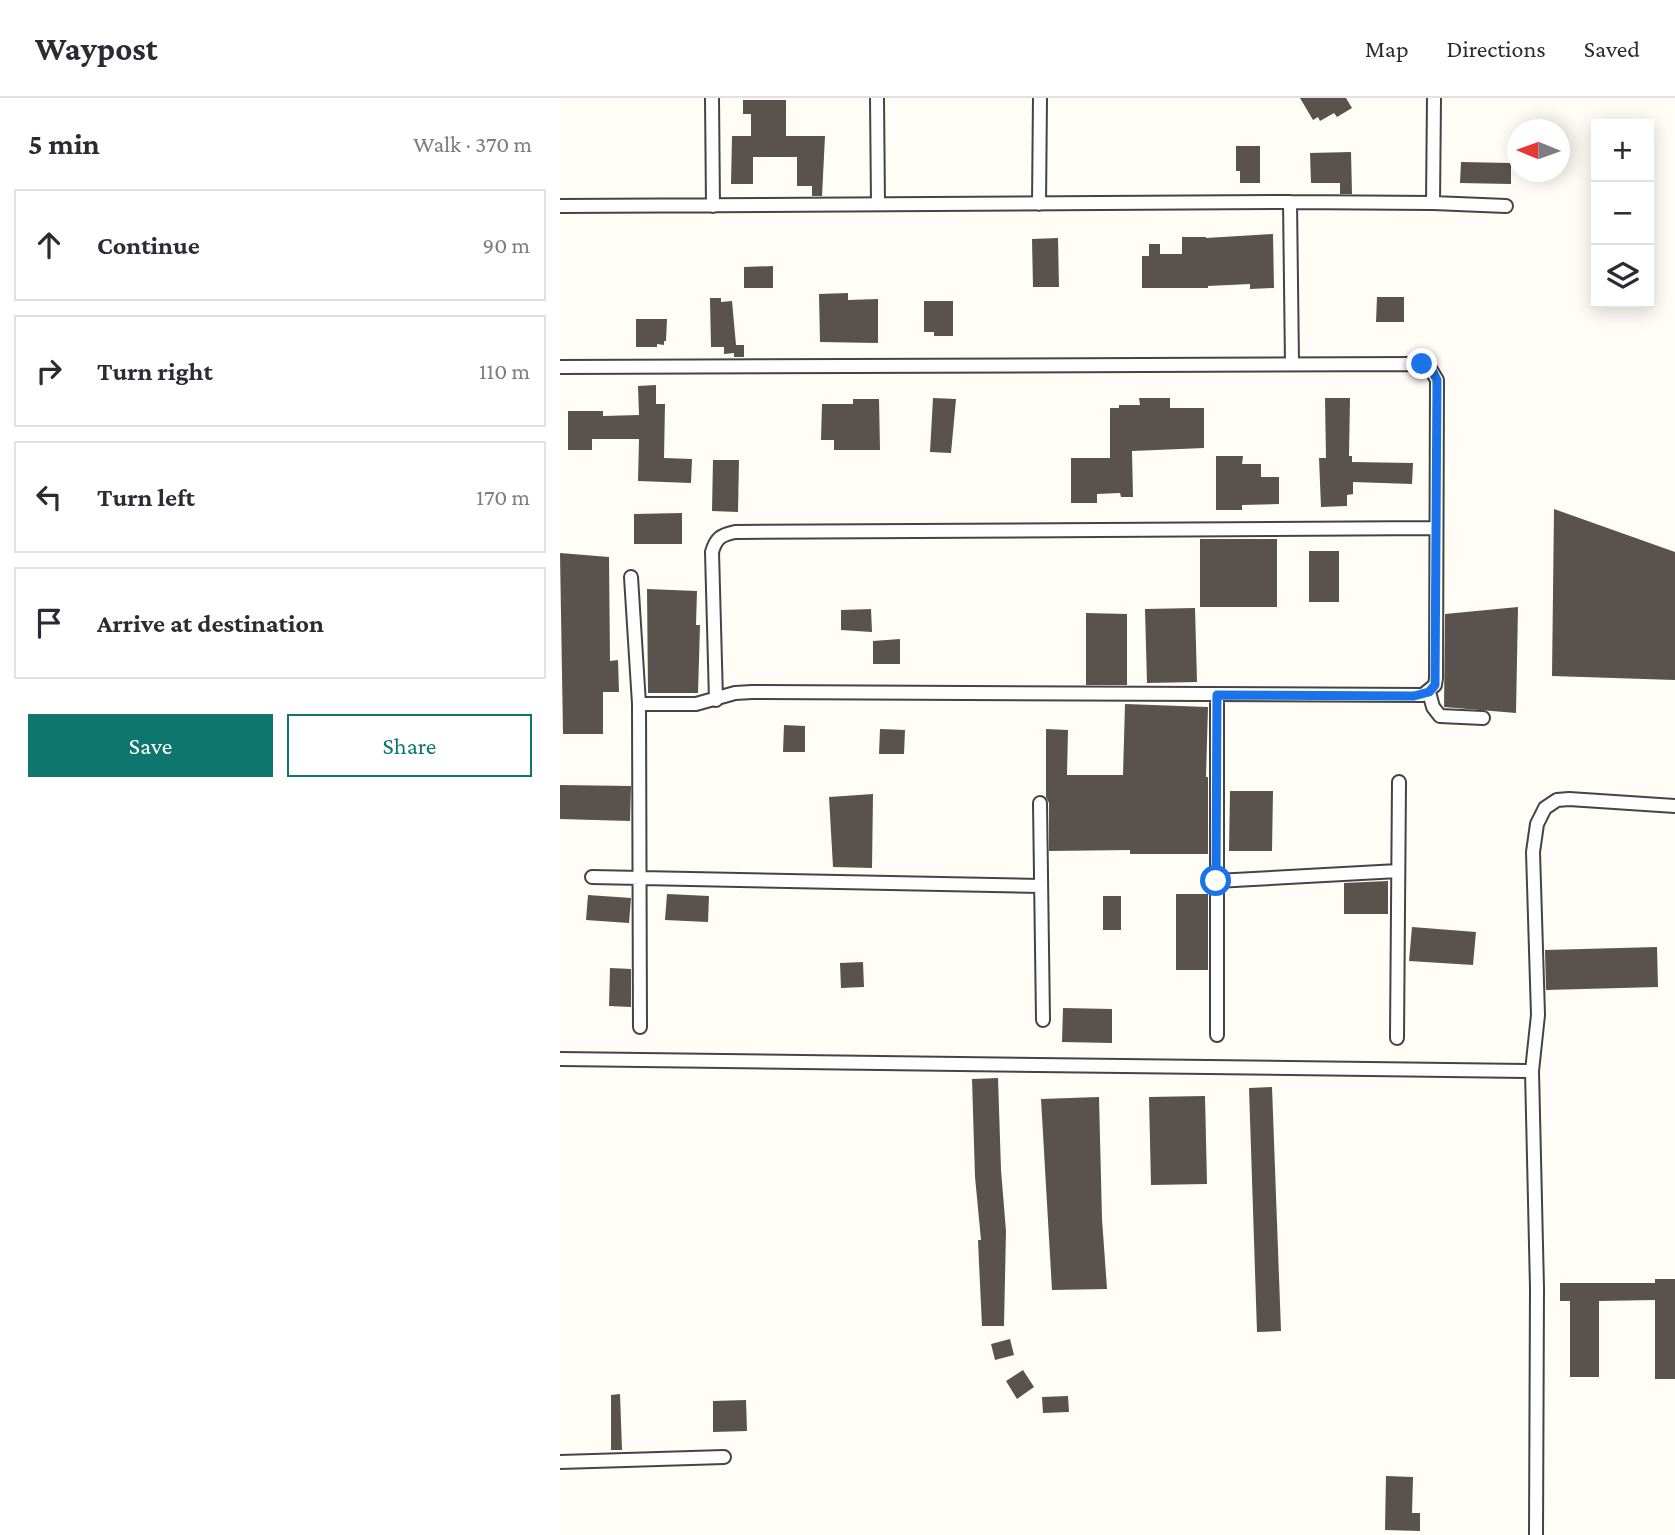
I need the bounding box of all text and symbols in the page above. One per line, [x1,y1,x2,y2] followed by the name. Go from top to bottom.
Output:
[35,30,158,67] text: Waypost
[1365,35,1409,62] text: Map
[1447,35,1546,62] text: Directions
[1584,35,1640,62] text: Saved
[1507,119,1570,182] north arrow
[1591,119,1654,308] map controls
[1591,119,1654,182] button: +
[28,127,100,160] text: 5 min
[413,131,532,157] text: Walk · 370 m
[1591,182,1654,245] button: −
[30,226,68,264] icon: ahead
[97,231,200,260] text: Continue
[483,232,530,258] text: 90 m
[1591,245,1654,308] button: layers
[1406,348,1437,379] route end
[30,352,68,390] icon: right
[97,357,213,386] text: Turn right
[479,358,530,384] text: 110 m
[30,478,68,516] icon: left
[97,483,195,512] text: Turn left
[476,484,530,510] text: 170 m
[30,604,68,642] icon: arrive
[97,609,324,638] text: Arrive at destination
[28,714,273,777] button: Save
[287,714,532,777] button: Share
[1200,865,1231,896] route start

